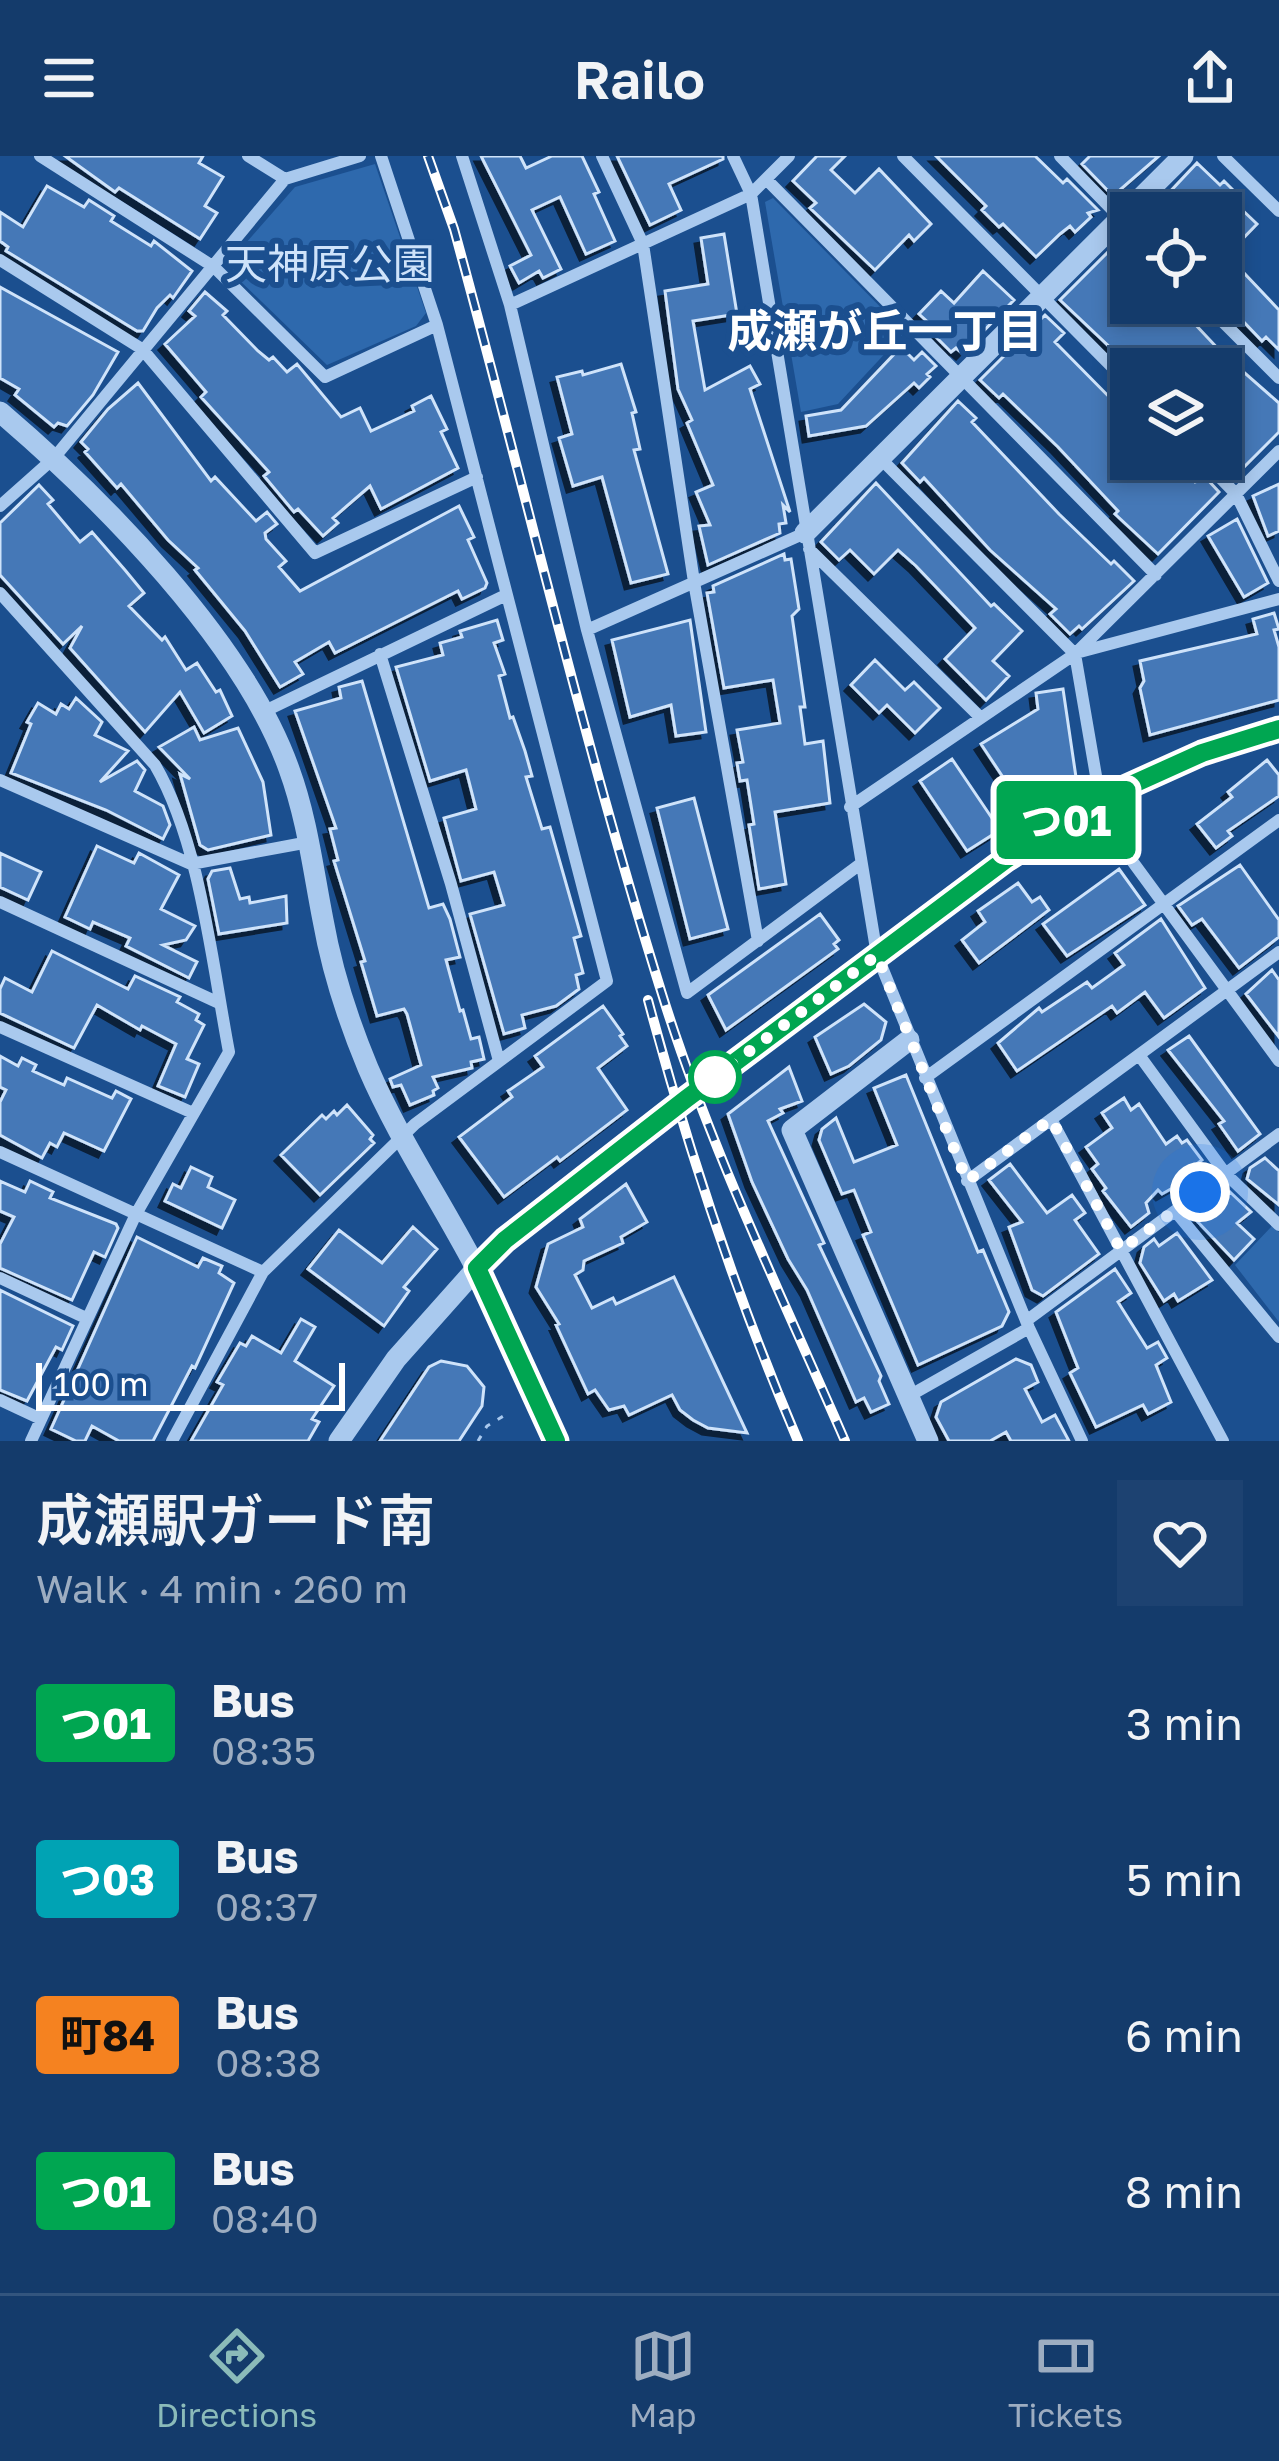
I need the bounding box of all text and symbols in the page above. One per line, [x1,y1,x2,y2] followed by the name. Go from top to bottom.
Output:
[36,45,102,111] icon: menu
[1177,45,1243,111] icon: share
[574,46,705,111] text: Railo
[1110,192,1242,480] map controls
[1110,192,1242,324] button: locate
[225,238,435,288] park label: 天神原公園
[727,303,1043,357] district label: 成瀬が丘一丁目
[1110,348,1242,480] button: layers
[997,781,1135,859] line badge: つ01
[1021,795,1111,845] text: つ01
[690,1052,740,1102] unlabelled marker
[1170,1162,1230,1222] your location
[36,1357,345,1410] scale bar
[54,1364,148,1403] text: 100 m
[1117,1480,1243,1606] button: heart
[36,1485,435,1554] text: 成瀬駅ガード南
[36,1565,408,1612] text: Walk · 4 min · 260 m
[211,1673,295,1727] text: Bus
[1126,1696,1243,1750] text: 3 min
[60,1698,151,1748] text: つ01
[211,1727,316,1774] text: 08:35
[215,1829,299,1883] text: Bus
[1126,1852,1243,1906] text: 5 min
[60,1854,155,1904] text: つ03
[215,1883,318,1930] text: 08:37
[215,1985,299,2039] text: Bus
[1125,2008,1243,2062] text: 6 min
[60,2010,155,2060] text: 町84
[215,2039,321,2086] text: 08:38
[211,2141,295,2195] text: Bus
[1125,2164,1243,2218] text: 8 min
[60,2166,151,2216] text: つ01
[211,2195,319,2242] text: 08:40
[156,2323,317,2434] tab: Directions
[629,2323,696,2434] tab: Map
[1008,2323,1123,2434] tab: Tickets

